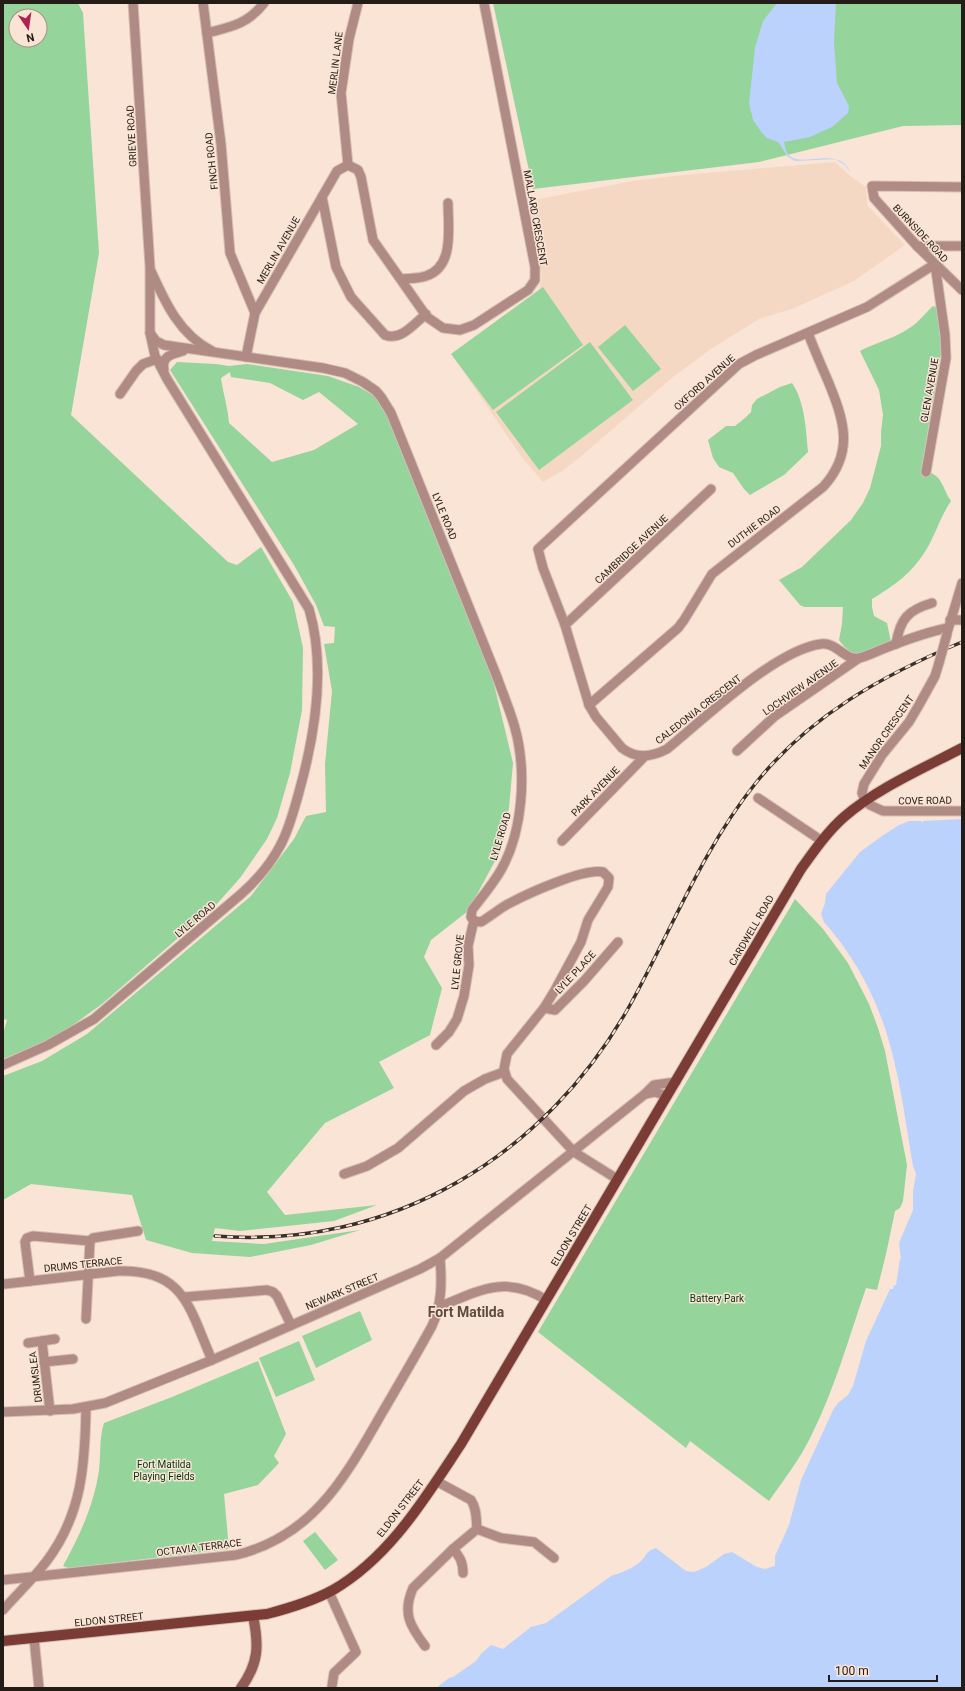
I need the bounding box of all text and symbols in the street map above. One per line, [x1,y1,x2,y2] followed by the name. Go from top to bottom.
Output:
[8,8,48,48] north arrow
[25,30,35,45] text: N
[326,31,345,95] street label: MERLIN LANE
[124,105,139,167] street label: GRIEVE ROAD
[203,132,220,190] street label: FINCH ROAD
[522,169,549,267] street label: MALLARD CRESCENT
[891,202,950,265] street label: BURNSIDE ROAD
[255,214,302,286] street label: MERLIN AVENUE
[672,352,737,413] street label: OXFORD AVENUE
[918,357,941,423] street label: GLEN AVENUE
[430,491,459,541] street label: LYLE ROAD
[726,503,783,550] street label: DUTHIE ROAD
[593,512,670,586] street label: CAMBRIDGE AVENUE
[761,657,840,717] street label: LOCHVIEW AVENUE
[653,672,743,746] street label: CALEDONIA CRESCENT
[857,693,916,771] street label: MANOR CRESCENT
[569,764,622,818] street label: PARK AVENUE
[898,795,952,806] street label: COVE ROAD
[488,811,513,862] street label: LYLE ROAD
[727,893,776,967] street label: CARDWELL ROAD
[173,899,218,940] street label: LYLE ROAD
[449,934,466,990] street label: LYLE GROVE
[553,949,598,996] street label: LYLE PLACE
[549,1203,594,1268] street label: ELDON STREET
[43,1255,123,1274] street label: DRUMS TERRACE
[304,1271,380,1312] street label: NEWARK STREET
[690,1293,745,1304] park label: Battery Park
[428,1304,505,1320] district label: Fort Matilda
[27,1350,44,1403] street label: DRUMSLEA
[133,1459,195,1482] park label: Fort Matilda Playing Fields
[375,1477,426,1539] street label: ELDON STREET
[156,1537,242,1558] street label: OCTAVIA TERRACE
[74,1610,144,1629] street label: ELDON STREET
[829,1657,937,1683] scale bar
[835,1664,869,1678] text: 100 m

